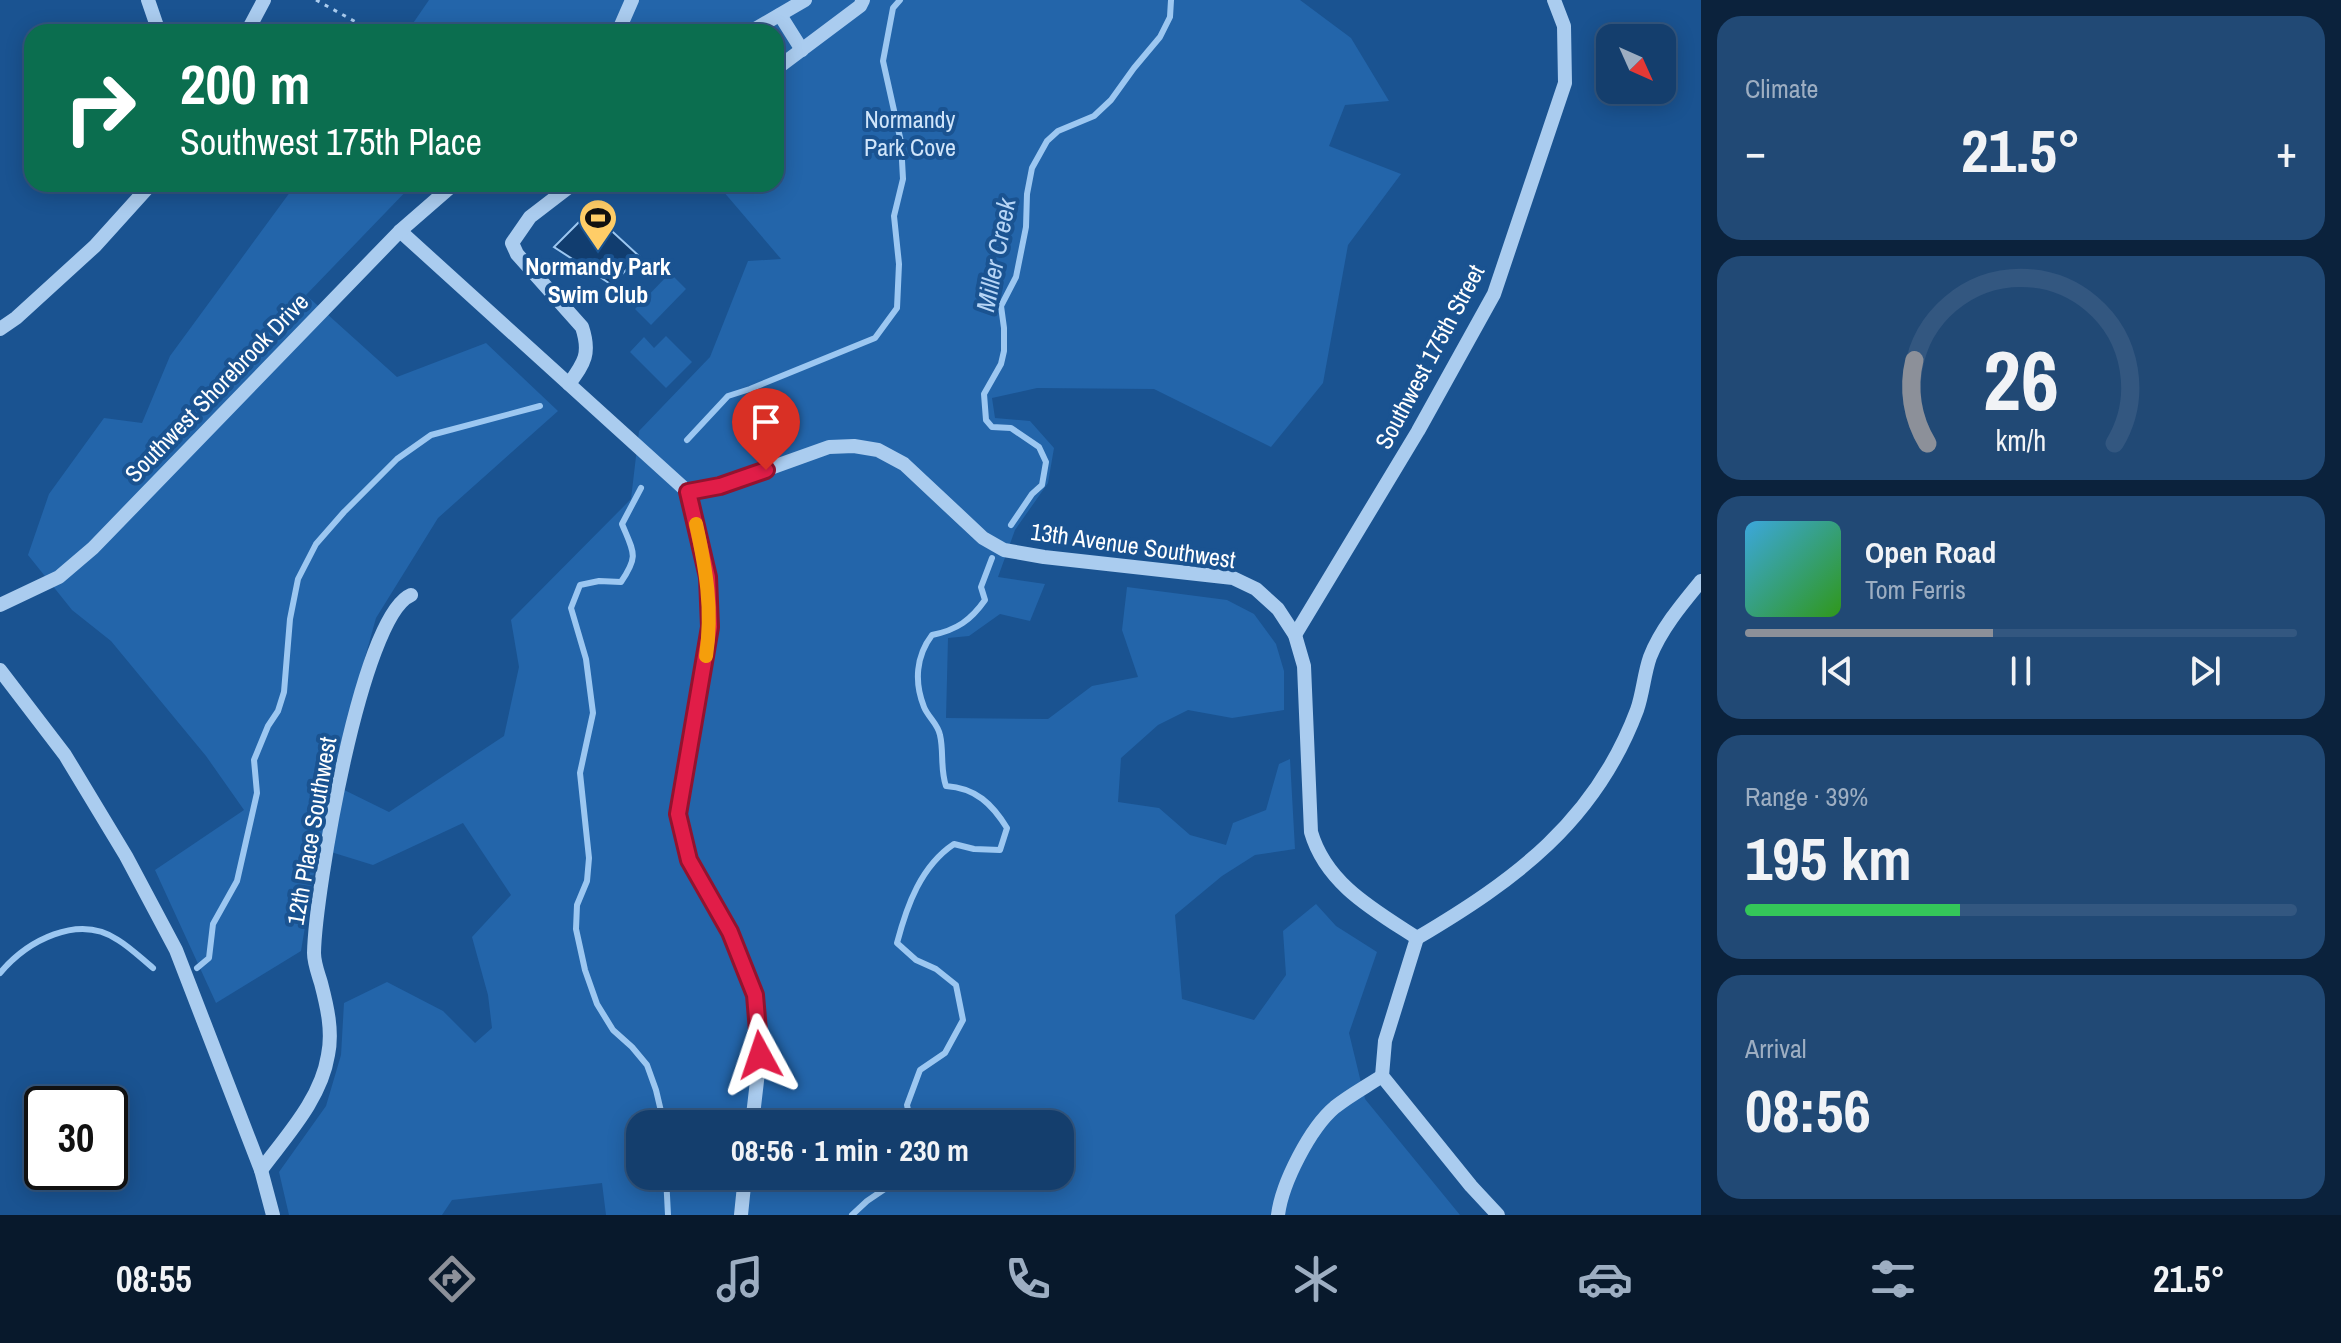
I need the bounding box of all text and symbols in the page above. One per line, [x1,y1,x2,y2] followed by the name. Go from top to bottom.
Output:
[1596,24,1676,104] north arrow
[1596,24,1676,104] map controls
[180,46,310,121] text: 200 m
[48,56,152,160] icon: right
[1745,71,1818,106] text: Climate
[864,103,956,163] park label: Normandy Park Cove
[1961,110,2081,191] text: 21.5°
[180,118,482,166] text: Southwest 175th Place
[1745,121,1766,181] text: −
[2276,121,2297,181] text: +
[967,194,1024,315] water label: Miller Creek
[577,197,619,252] sports icon: Normandy Park Swim Club
[525,250,671,310] place label: Normandy Park Swim Club
[1367,258,1492,454] street label: Southwest 175th Street
[117,286,315,489] street label: Southwest Shorebrook Drive
[1983,323,2059,435] text: 26
[732,388,800,470] pin
[744,400,788,444] icon: arrive
[1996,421,2046,460] text: km/h
[1029,515,1238,575] street label: 13th Avenue Southwest
[1865,532,1996,572] text: Open Road
[1865,572,1966,607] text: Tom Ferris
[1815,649,1859,693] icon: previous
[1999,649,2043,693] icon: pause
[2183,649,2227,693] icon: next
[279,734,343,927] street label: 12th Place Southwest
[1745,779,1868,814] text: Range · 39%
[1745,818,1912,899] text: 195 km
[718,1013,802,1097] position arrow
[1745,1031,1807,1066] text: Arrival
[1745,1070,1871,1151] text: 08:56
[24,1086,128,1190] speed limit sign: 30
[731,1130,969,1170] text: 08:56 · 1 min · 230 m
[424,1251,480,1307] icon: directions
[712,1251,768,1307] icon: music
[1000,1251,1056,1307] icon: phone
[1288,1251,1344,1307] icon: climate
[1577,1251,1633,1307] icon: car
[1865,1251,1921,1307] icon: filters
[116,1255,192,1303] text: 08:55
[2153,1255,2225,1303] text: 21.5°

